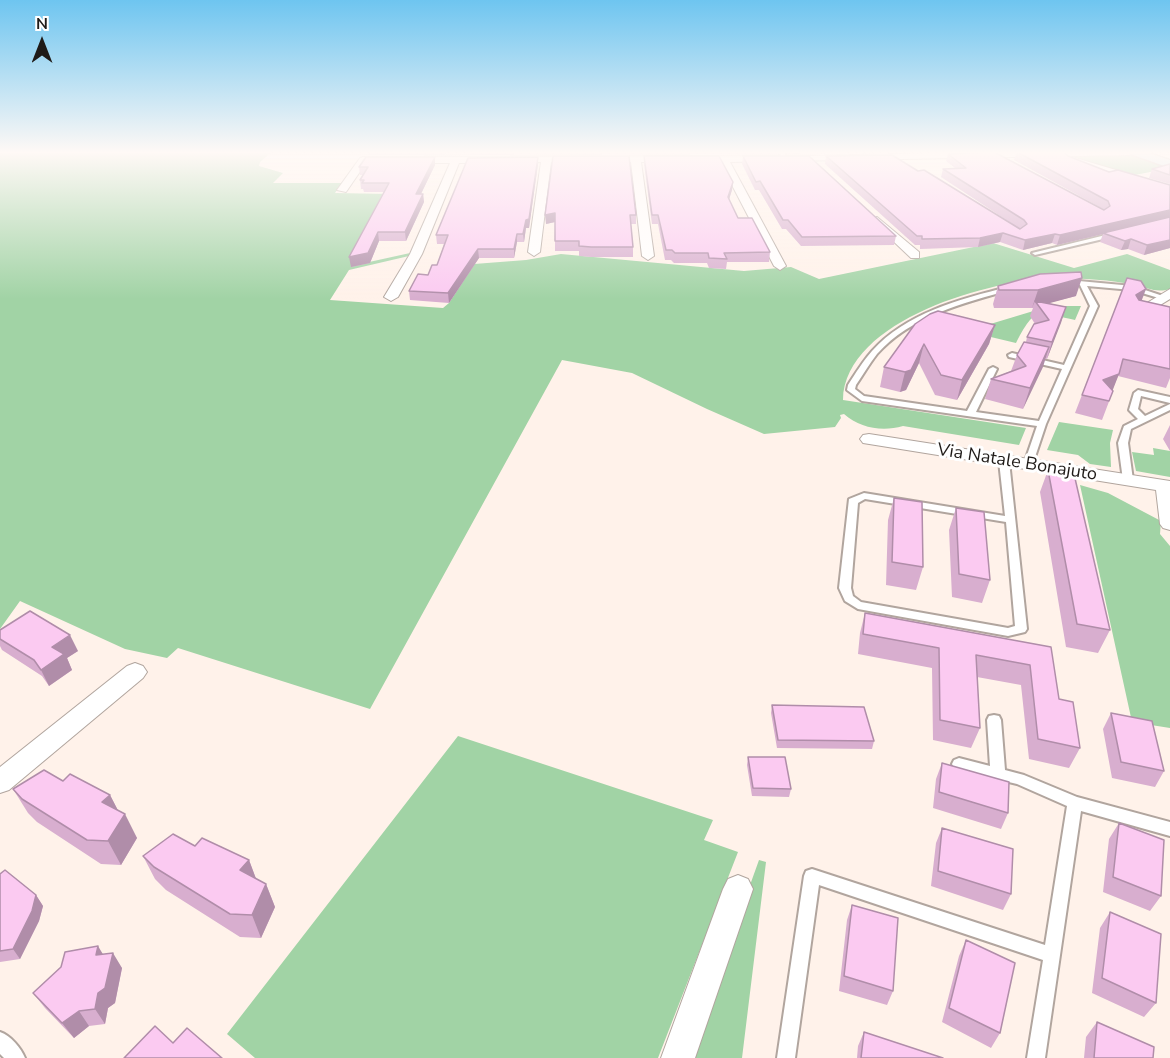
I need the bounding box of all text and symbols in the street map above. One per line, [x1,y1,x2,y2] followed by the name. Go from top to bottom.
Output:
[12,12,72,72] north arrow
[36,13,48,35] text: N
[936,440,1098,486] street label: Via Natale Bonajuto

